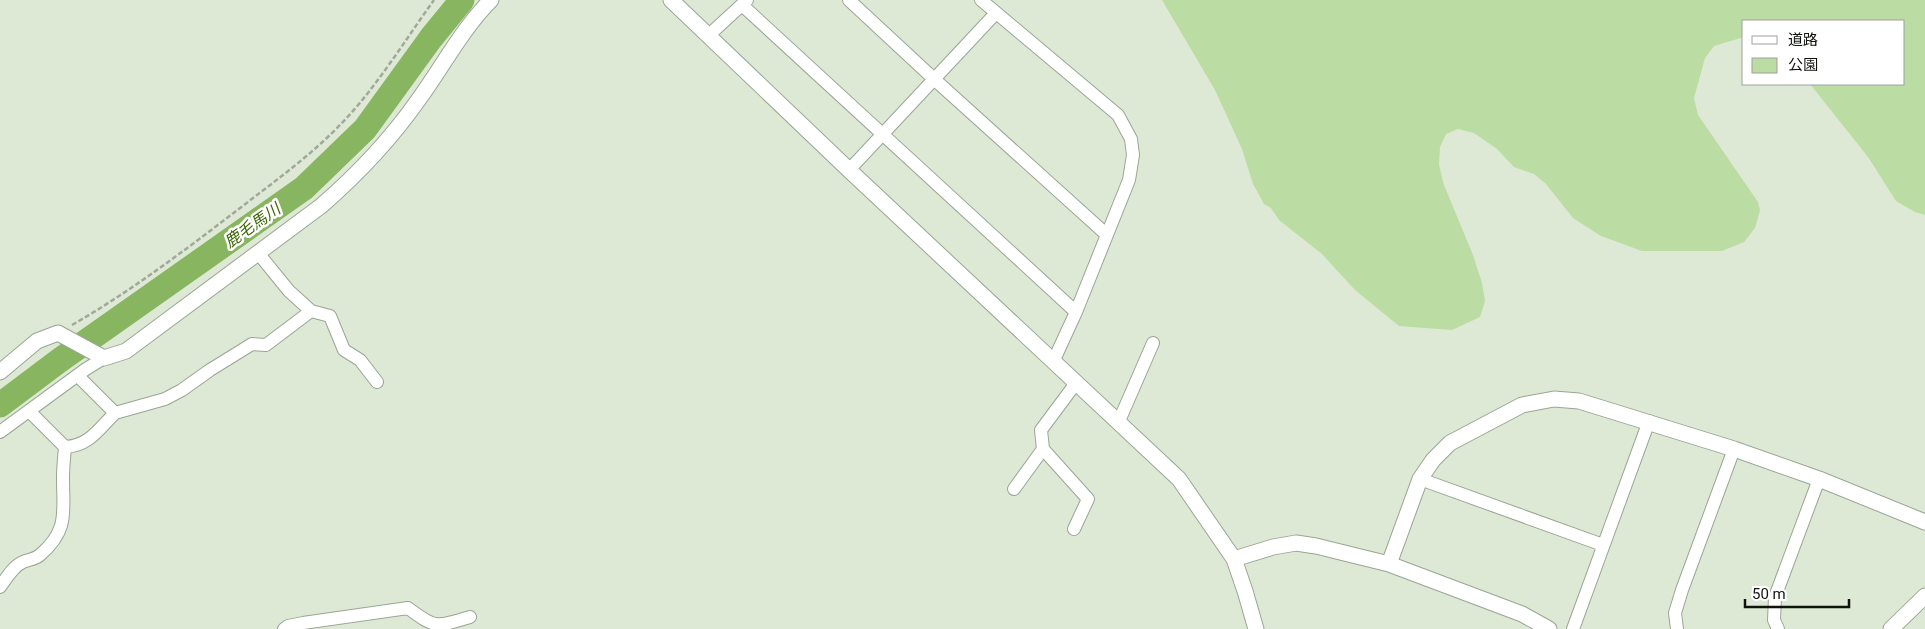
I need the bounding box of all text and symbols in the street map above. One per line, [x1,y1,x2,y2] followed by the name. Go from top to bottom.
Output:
[1742,20,1905,85] legend
[1788,31,1818,49] text: 道路
[1788,56,1818,74] text: 公園
[221,198,286,252] water label: 鹿毛馬川
[1745,576,1849,608] scale bar
[1752,585,1786,603] text: 50 m

